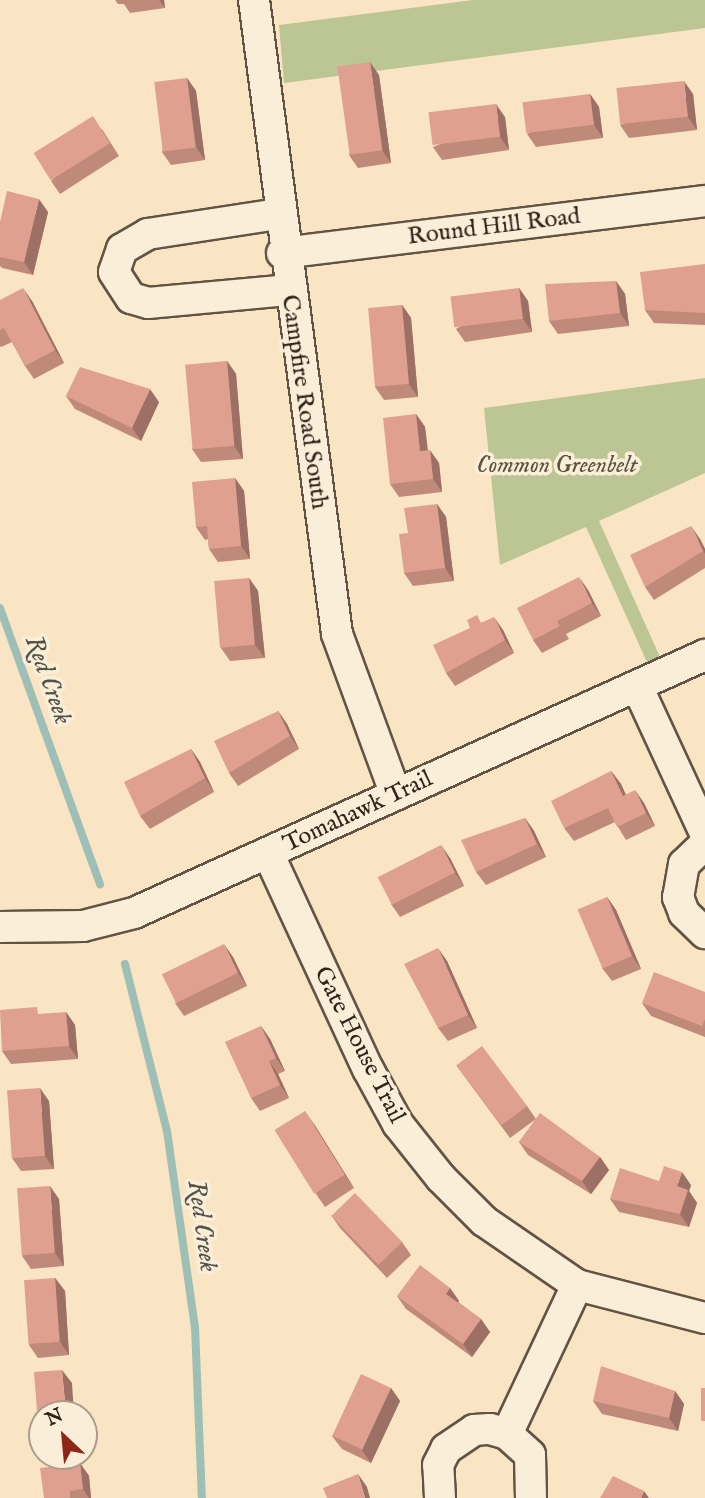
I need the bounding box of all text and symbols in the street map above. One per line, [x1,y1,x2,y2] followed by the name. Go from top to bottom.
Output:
[406,202,582,252] street label: Round Hill Road
[275,293,333,511] street label: Campfire Road South
[476,452,638,480] park label: Common Greenbelt
[18,631,78,729] water label: Red Creek
[279,765,437,859] street label: Tomahawk Trail
[307,962,411,1128] street label: Gate House Trail
[180,1178,224,1274] water label: Red Creek
[28,1400,98,1470] north arrow
[42,1404,67,1432] text: N

